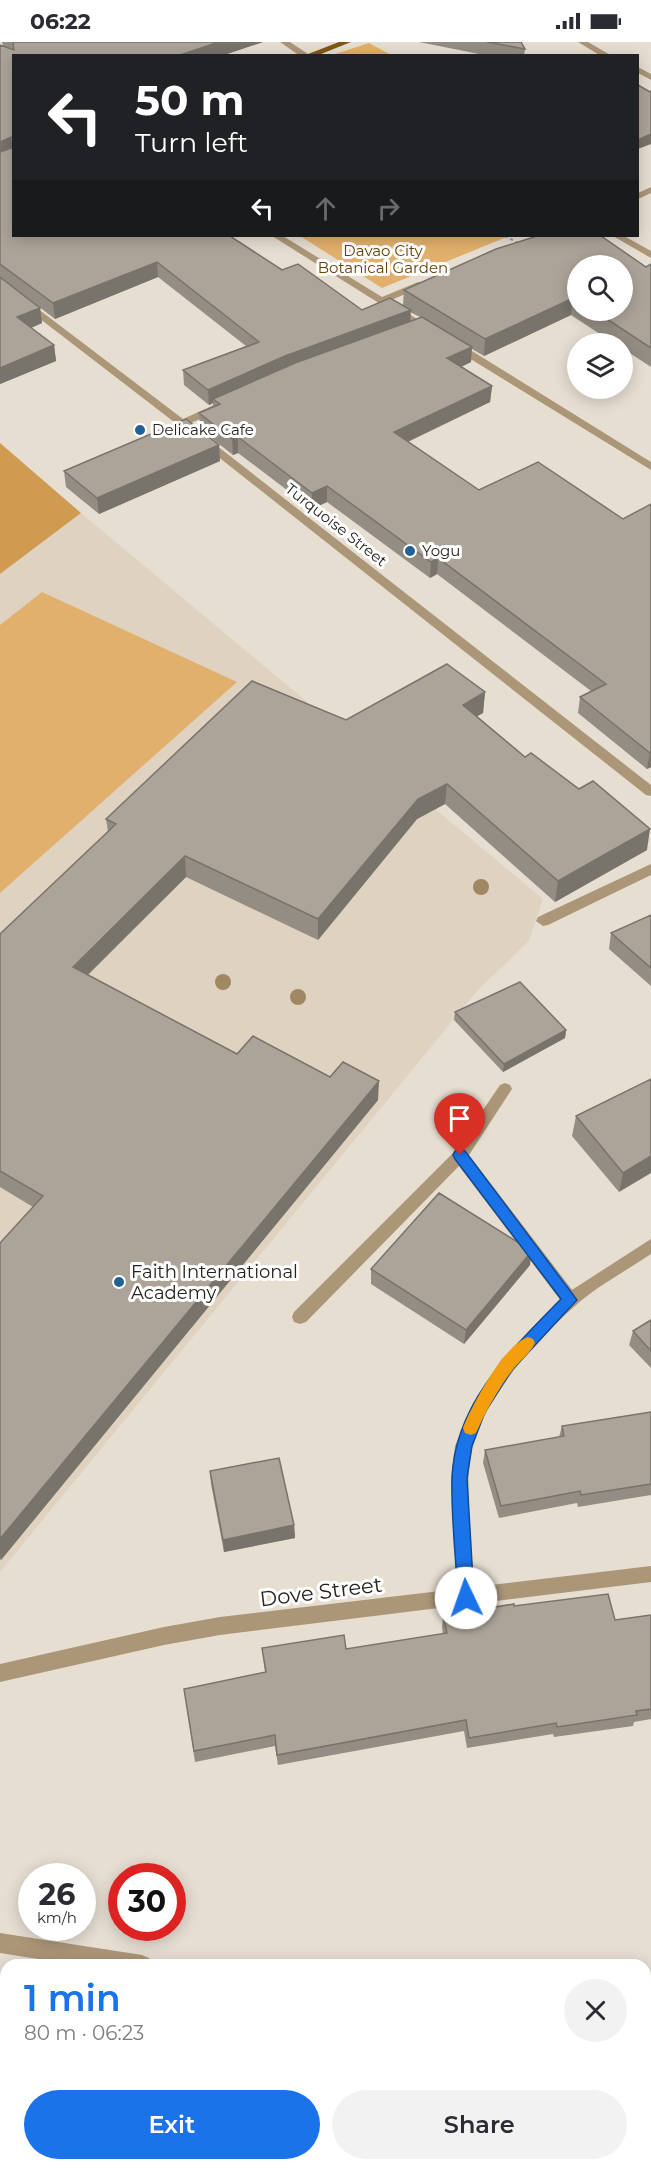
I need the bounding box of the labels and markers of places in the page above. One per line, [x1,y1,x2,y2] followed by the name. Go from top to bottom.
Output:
[152,420,254,439] place label: Delicake Cafe
[133,423,147,437] marker: Delicake Cafe
[422,541,460,560] place label: Yogu
[403,544,417,558] marker: Yogu
[434,1093,485,1155] pin
[131,1261,298,1304] place label: Faith International Academy
[112,1275,126,1289] marker: Faith International Academy

